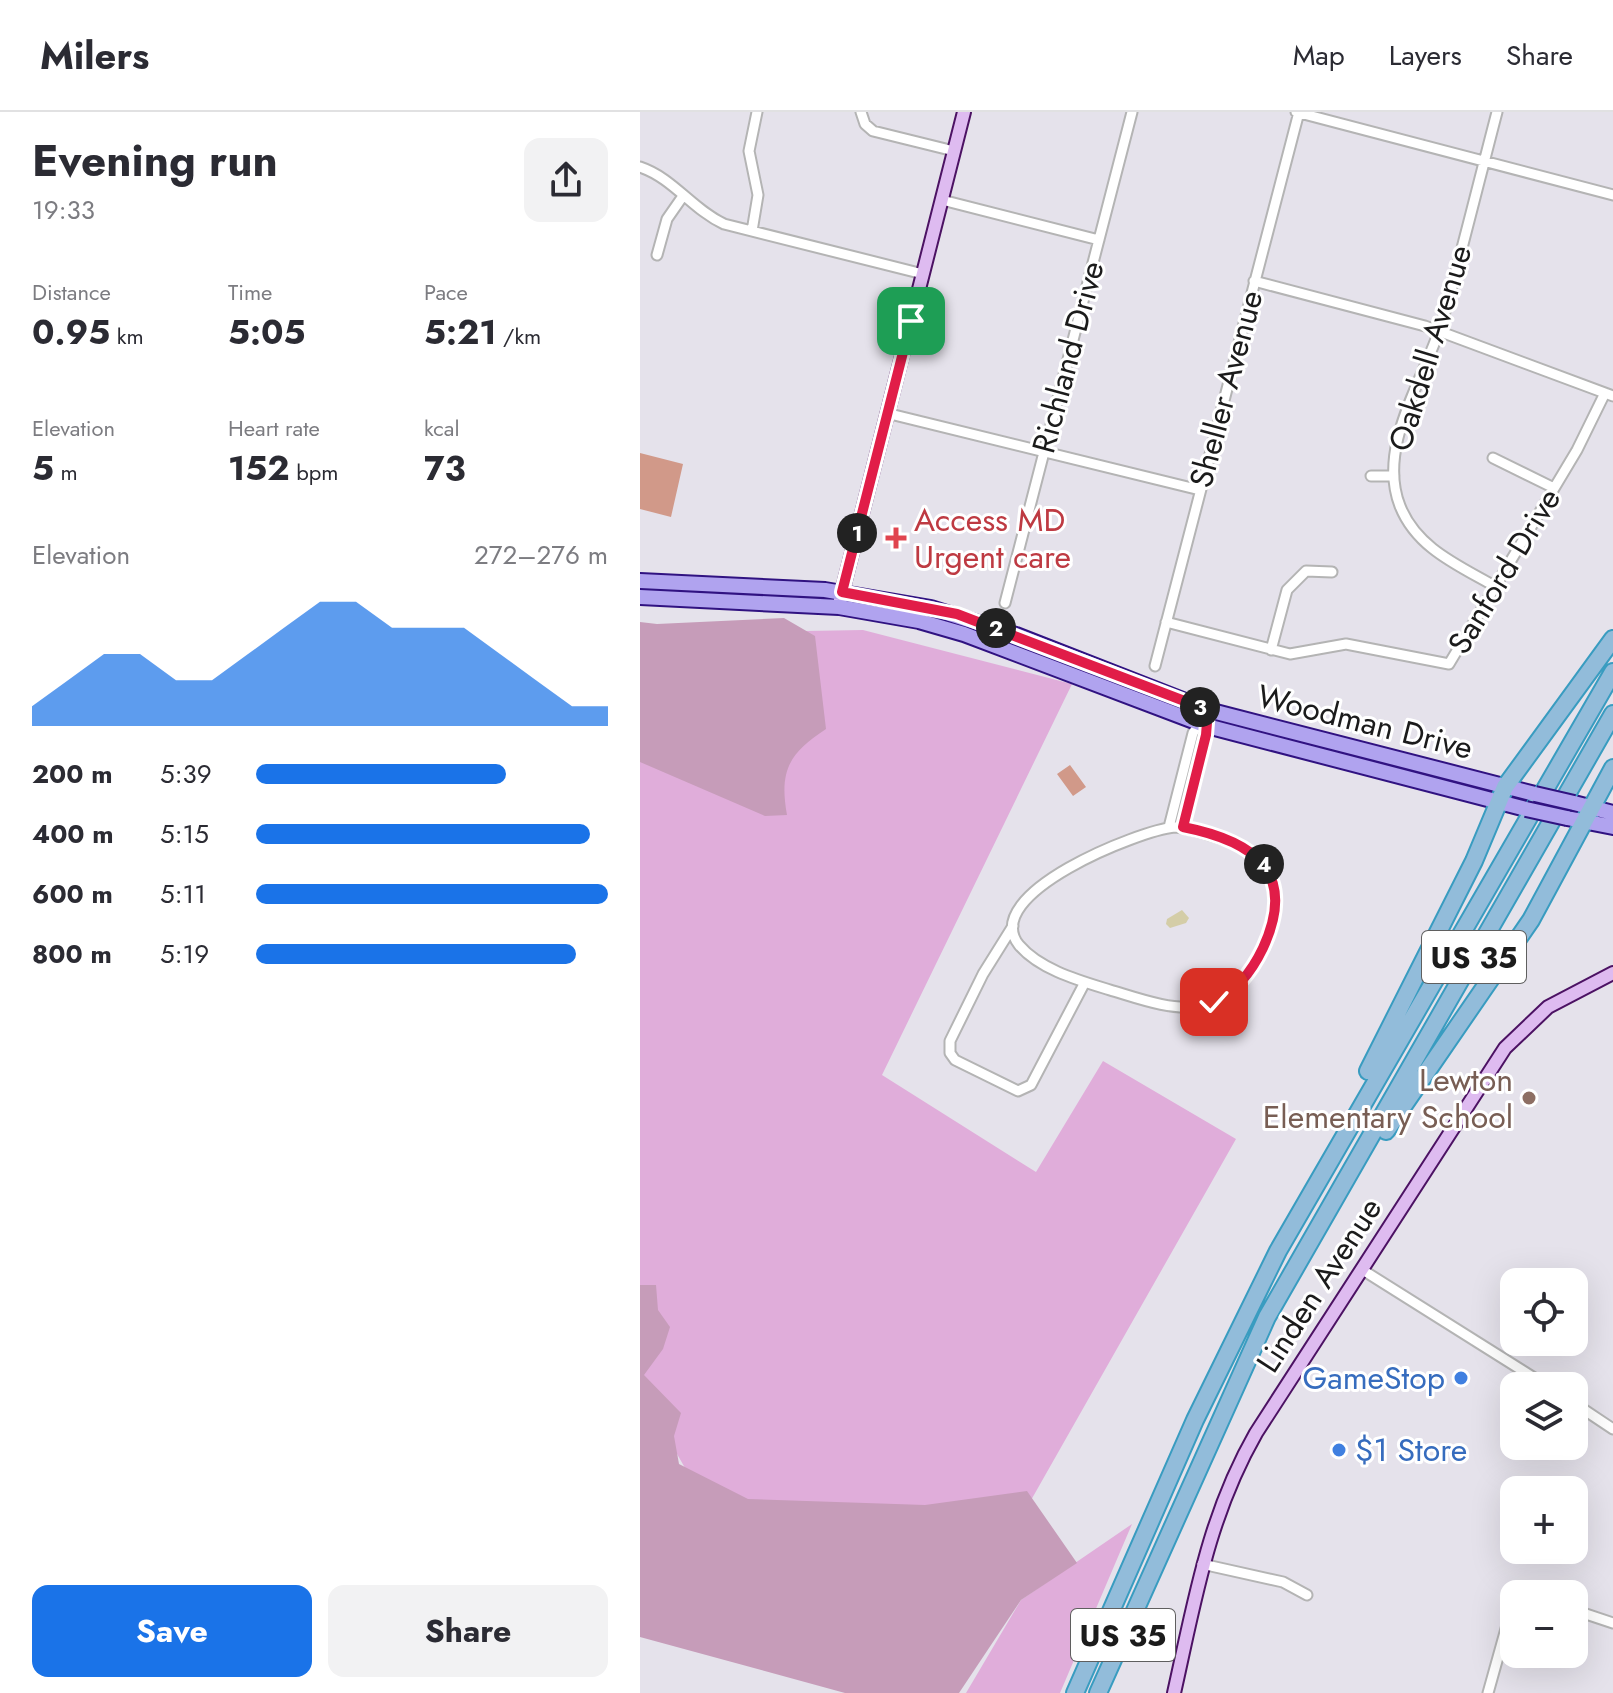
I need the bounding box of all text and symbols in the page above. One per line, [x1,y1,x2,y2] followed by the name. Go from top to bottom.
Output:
[40,28,149,83] text: Milers
[1293,35,1345,76] text: Map
[1389,35,1462,76] text: Layers
[1506,35,1573,76] text: Share
[32,129,278,193] text: Evening run
[524,138,608,222] button: share
[32,191,95,229] text: 19:33
[1377,239,1483,457] street label: Oakdell Avenue
[1020,256,1116,458] street label: Richland Drive
[32,276,111,308] text: Distance
[228,276,272,308] text: Time
[424,276,468,308] text: Pace
[1178,285,1274,493] street label: Sheller Avenue
[877,287,945,355] pin
[889,299,933,343] icon: arrive
[32,308,110,357] text: 0.95
[228,308,305,357] text: 5:05
[424,308,497,357] text: 5:21
[110,320,144,352] text: km
[497,320,541,352] text: /km
[32,412,115,444] text: Elevation
[228,412,320,444] text: Heart rate
[424,412,460,444] text: kcal
[32,444,54,493] text: 5
[228,444,290,493] text: 152
[424,444,466,493] text: 73
[54,456,78,488] text: m
[290,456,338,488] text: bpm
[1436,479,1572,663] street label: Sanford Drive
[914,497,1071,580] place label: Access MD Urgent care
[837,513,877,553] pin: 1
[851,517,863,549] text: 1
[885,527,907,549] marker: Access MD Urgent care
[32,536,130,574] text: Elevation
[474,536,608,574] text: 272–276 m
[976,608,1016,648] pin: 2
[989,612,1003,644] text: 2
[1253,673,1477,771] street label: Woodman Drive
[1180,687,1220,727] pin: 3
[1193,691,1207,723] text: 3
[32,755,113,793] text: 200 m
[160,755,212,793] text: 5:39
[32,815,114,853] text: 400 m
[160,815,209,853] text: 5:15
[1244,844,1284,884] pin: 4
[1256,848,1272,880] text: 4
[32,875,113,913] text: 600 m
[160,875,206,913] text: 5:11
[1422,931,1526,983] road number: US 35
[32,935,112,973] text: 800 m
[160,935,209,973] text: 5:19
[1180,968,1248,1036] pin
[1192,980,1236,1024] icon: check
[1263,1057,1513,1140] place label: Lewton Elementary School
[1520,1089,1538,1107] marker: Lewton Elementary School
[1245,1188,1393,1382] street label: Linden Avenue
[1500,1268,1588,1668] map controls
[1500,1268,1588,1356] button: locate
[1302,1355,1445,1401] place label: GameStop
[1452,1369,1470,1387] marker: GameStop
[1500,1372,1588,1460] button: layers
[1355,1427,1467,1473] place label: $1 Store
[1330,1441,1348,1459] marker: $1 Store
[1500,1476,1588,1564] button: +
[1500,1580,1588,1668] button: −
[32,1585,312,1677] button: Save
[328,1585,608,1677] button: Share
[1071,1609,1175,1661] road number: US 35

